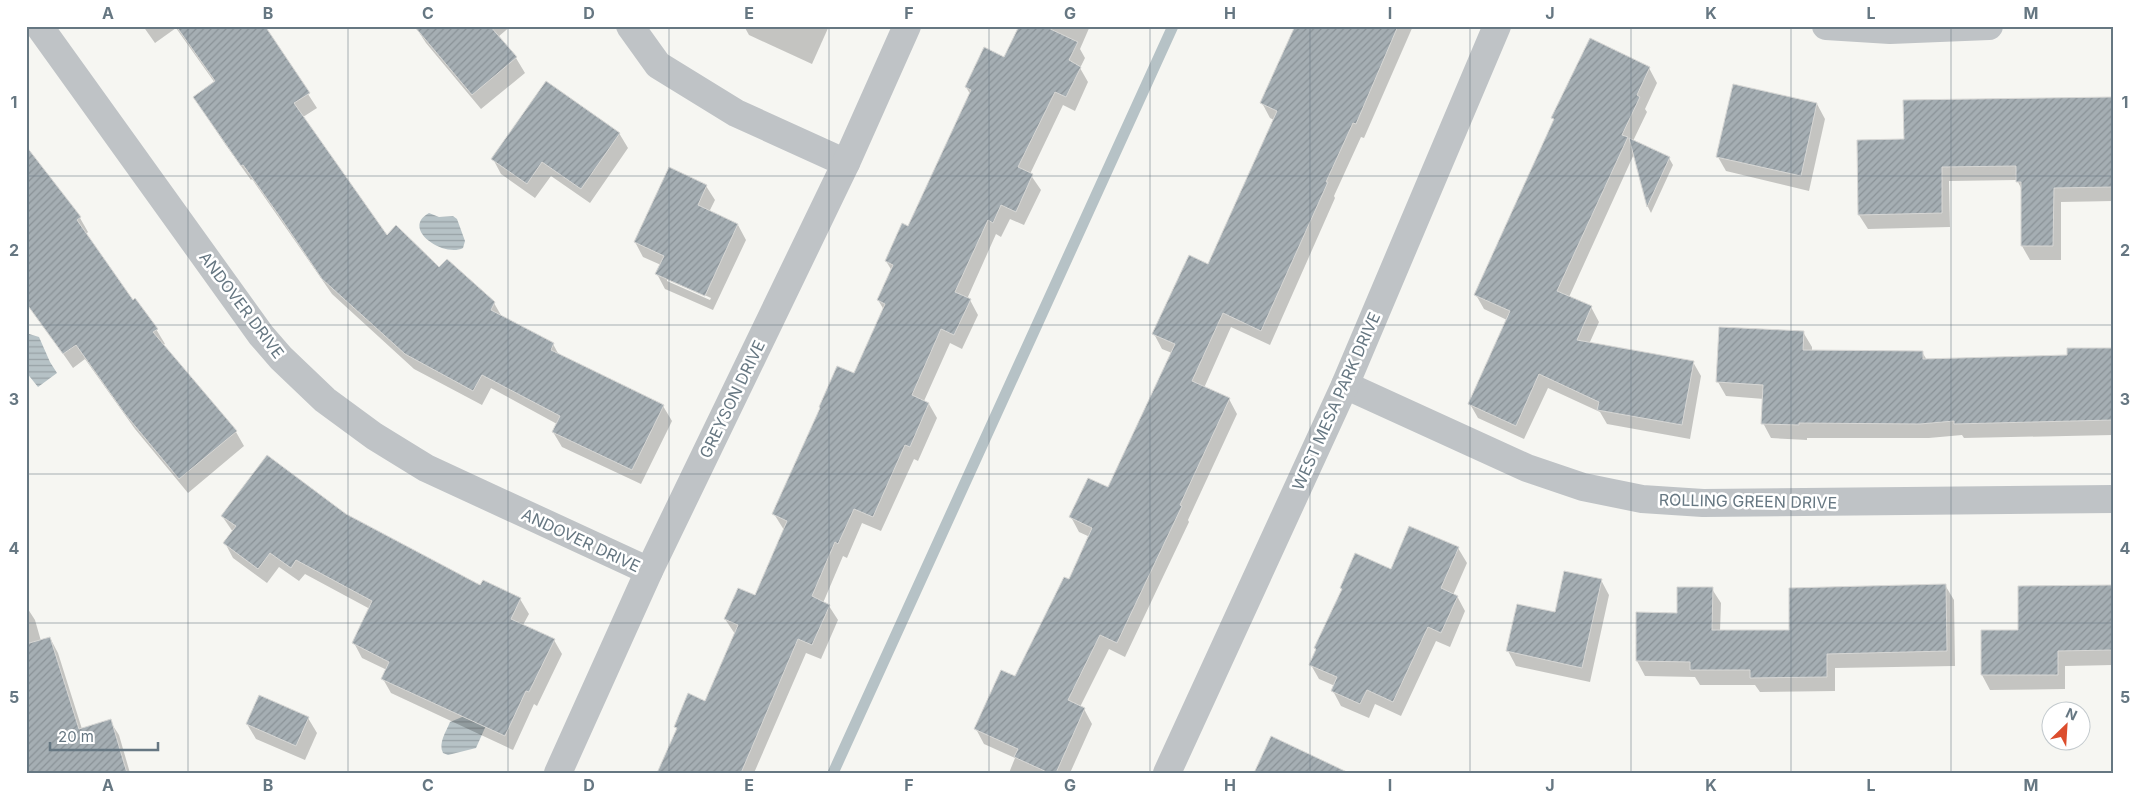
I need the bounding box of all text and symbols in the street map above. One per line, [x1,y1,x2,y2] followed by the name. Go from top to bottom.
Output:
[102,3,114,23] text: A
[263,3,273,23] text: B
[422,3,434,23] text: C
[583,3,595,23] text: D
[744,3,754,23] text: E
[904,3,914,23] text: F
[1064,3,1076,23] text: G
[1224,3,1236,23] text: H
[1388,3,1392,23] text: I
[1545,3,1555,23] text: J
[1705,3,1717,23] text: K
[1866,3,1876,23] text: L
[2024,3,2038,23] text: M
[11,92,17,112] text: 1
[2122,92,2128,112] text: 1
[9,240,19,260] text: 2
[2120,240,2130,260] text: 2
[195,248,289,362] street label: ANDOVER DRIVE
[1288,309,1384,493] street label: WEST MESA PARK DRIVE
[695,337,769,461] street label: GREYSON DRIVE
[9,389,19,409] text: 3
[2120,389,2130,409] text: 3
[1659,489,1837,513] street label: ROLLING GREEN DRIVE
[519,504,643,576] street label: ANDOVER DRIVE
[9,538,20,558] text: 4
[2120,538,2131,558] text: 4
[9,687,19,707] text: 5
[2120,687,2130,707] text: 5
[2042,702,2092,752] north arrow
[2063,704,2080,724] text: N
[50,719,158,751] scale bar
[58,727,94,746] text: 20 m
[102,775,114,795] text: A
[263,775,273,795] text: B
[422,775,434,795] text: C
[583,775,595,795] text: D
[744,775,754,795] text: E
[904,775,914,795] text: F
[1064,775,1076,795] text: G
[1224,775,1236,795] text: H
[1388,775,1392,795] text: I
[1545,775,1555,795] text: J
[1705,775,1717,795] text: K
[1866,775,1876,795] text: L
[2024,775,2038,795] text: M

